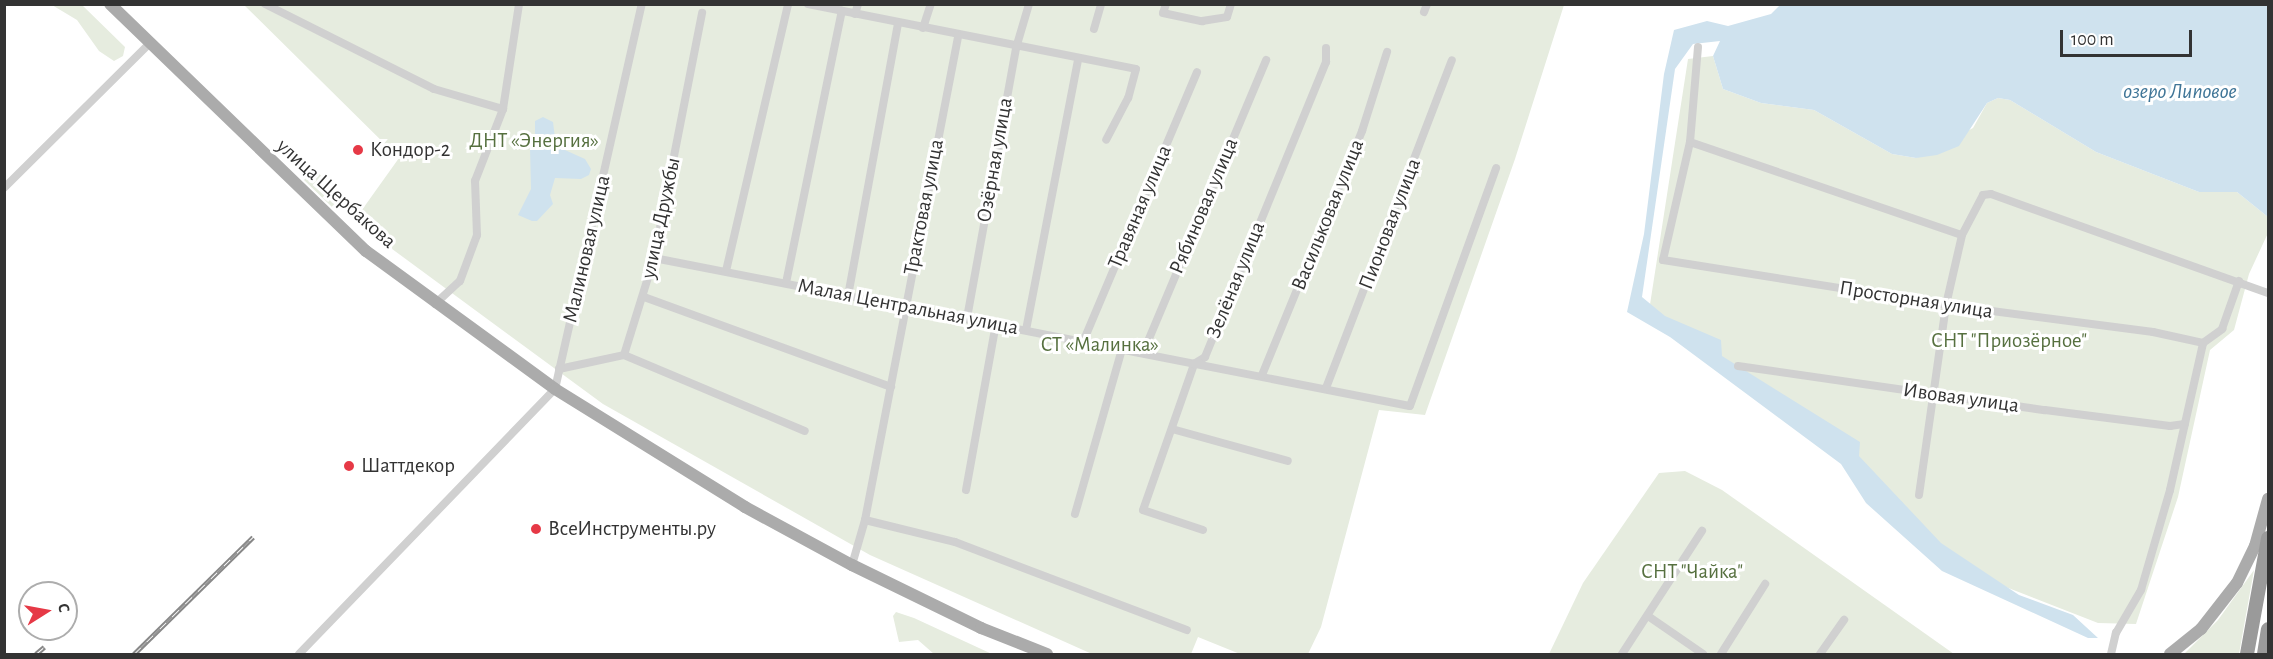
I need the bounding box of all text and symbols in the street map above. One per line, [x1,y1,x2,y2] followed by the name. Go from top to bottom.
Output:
[2063,18,2195,56] scale bar
[2071,31,2114,49] text: 100 m
[2123,79,2237,105] water label: озеро Липовое
[972,96,1018,224] street label: Озёрная улица
[469,128,599,154] park label: ДНТ «Энергия»
[271,134,401,254] street label: улица Щербакова
[1164,134,1244,278] street label: Рябиновая улица
[1286,136,1370,294] street label: Васильковая улица
[370,137,450,163] place label: Кондор-2
[898,137,950,277] street label: Трактовая улица
[1103,142,1177,272] street label: Травяная улица
[351,143,365,157] marker: Кондор-2
[636,155,686,281] street label: улица Дружбы
[1353,155,1427,293] street label: Пионовая улица
[558,173,616,325] street label: Малиновая улица
[1201,218,1271,342] street label: Зелёная улица
[796,273,1020,341] street label: Малая Центральная улица
[1837,275,1995,325] street label: Просторная улица
[1931,328,2087,354] park label: СНТ "Приозёрное"
[1041,332,1159,358] park label: CТ «Малинка»
[1901,377,2021,419] street label: Ивовая улица
[361,453,455,479] place label: Шаттдекор
[342,459,356,473] marker: Шаттдекор
[548,516,716,542] place label: ВсеИнструменты.ру
[529,522,543,536] marker: ВсеИнструменты.ру
[1641,559,1743,585] park label: СНТ "Чайка"
[18,581,78,641] north arrow
[55,602,72,614] text: С

